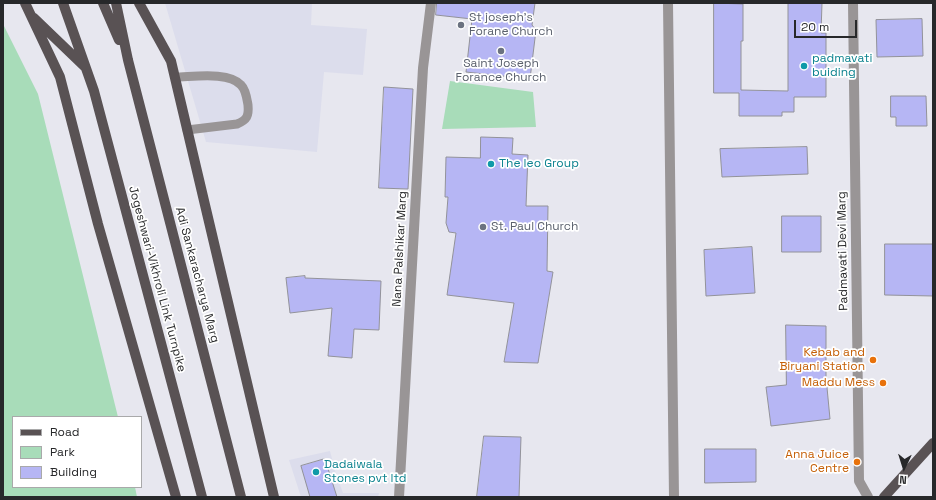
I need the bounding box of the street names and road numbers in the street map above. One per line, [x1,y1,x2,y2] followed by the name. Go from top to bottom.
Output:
[125,184,189,374] street label: Jogeshwari-Vikhroli Link Turnpike
[390,191,410,307] street label: Nana Palshikar Marg
[835,191,851,311] street label: Padmavati Devi Marg
[172,206,222,344] street label: Adi Sankaracharya Marg

